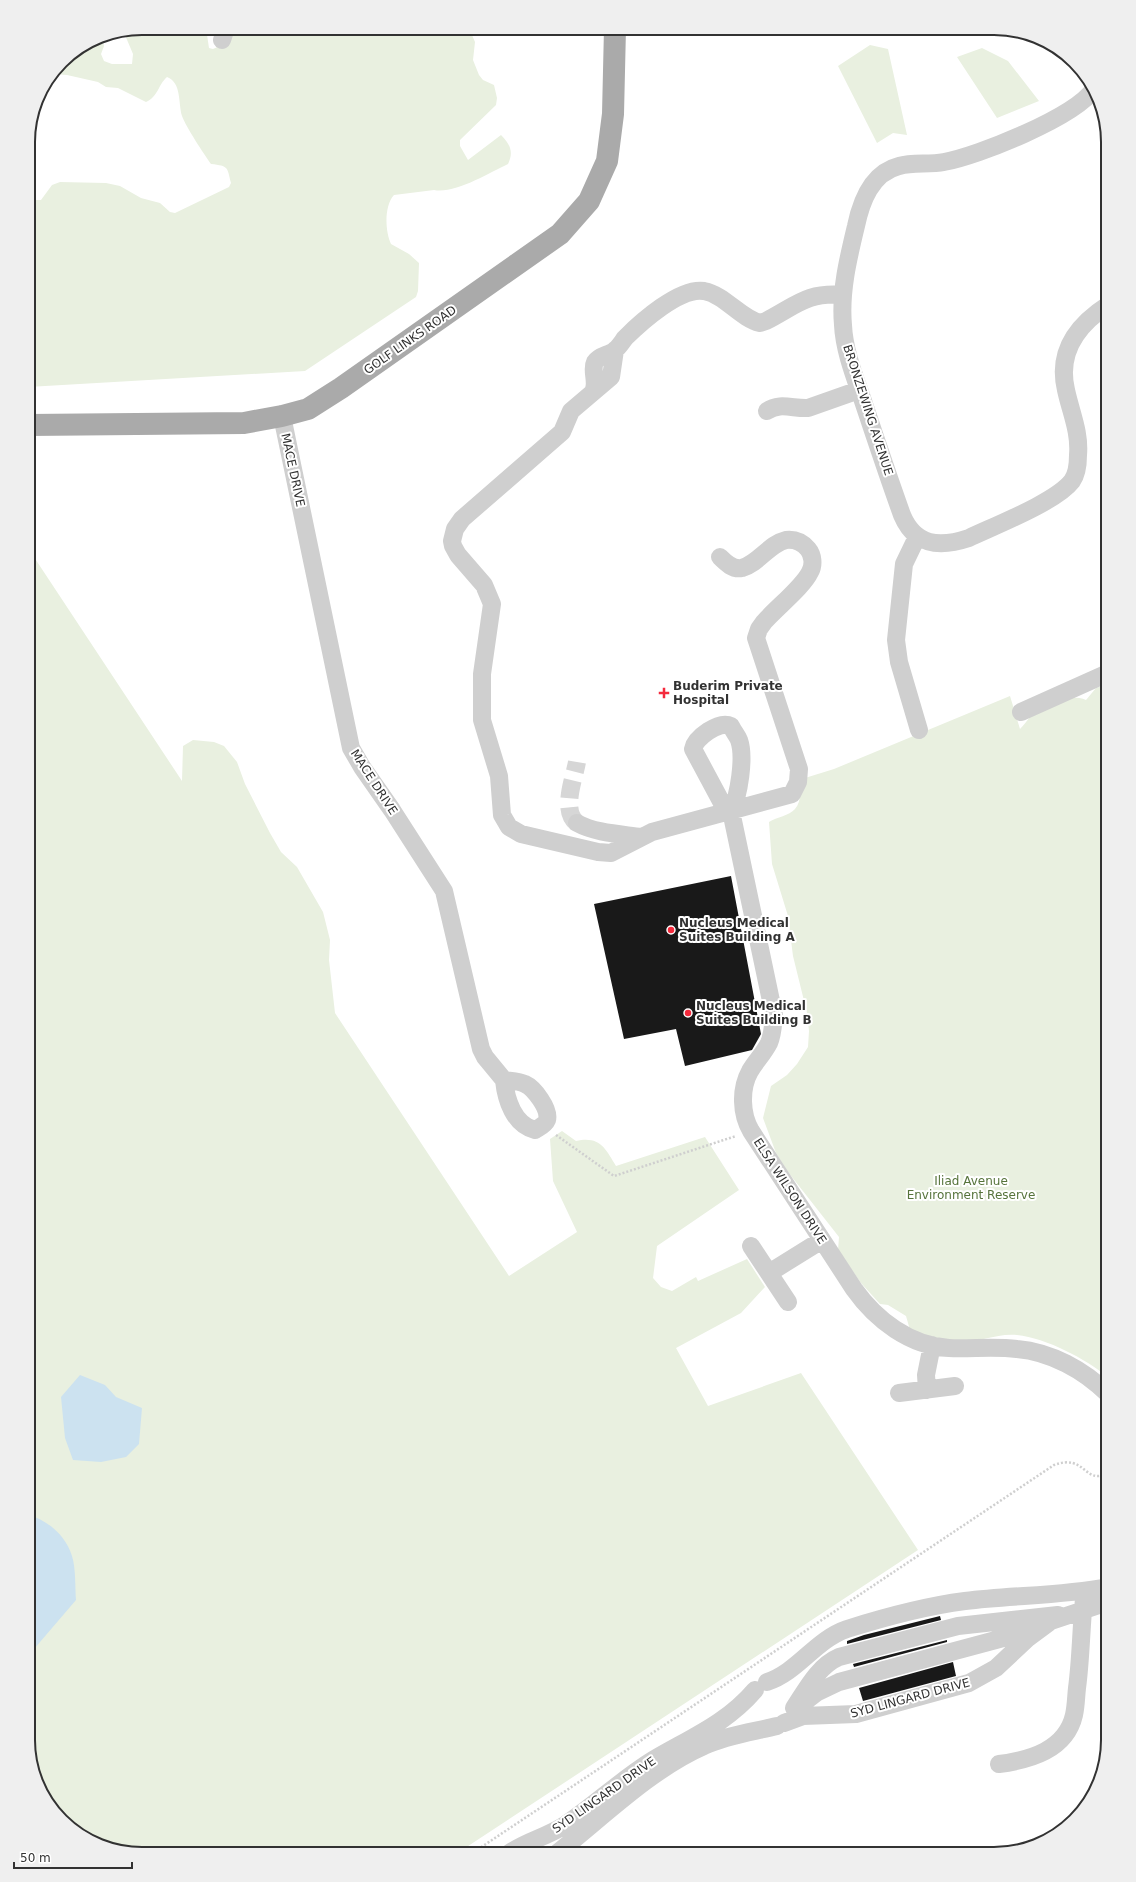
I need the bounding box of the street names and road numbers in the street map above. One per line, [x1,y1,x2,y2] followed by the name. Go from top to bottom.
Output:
[361,303,459,377] street label: GOLF LINKS ROAD
[840,343,896,477] street label: BRONZEWING AVENUE
[278,432,308,508] street label: MACE DRIVE
[348,747,400,817] street label: MACE DRIVE
[751,1136,829,1246] street label: ELSA WILSON DRIVE
[849,1675,971,1721] street label: SYD LINGARD DRIVE
[550,1754,658,1836] street label: SYD LINGARD DRIVE

